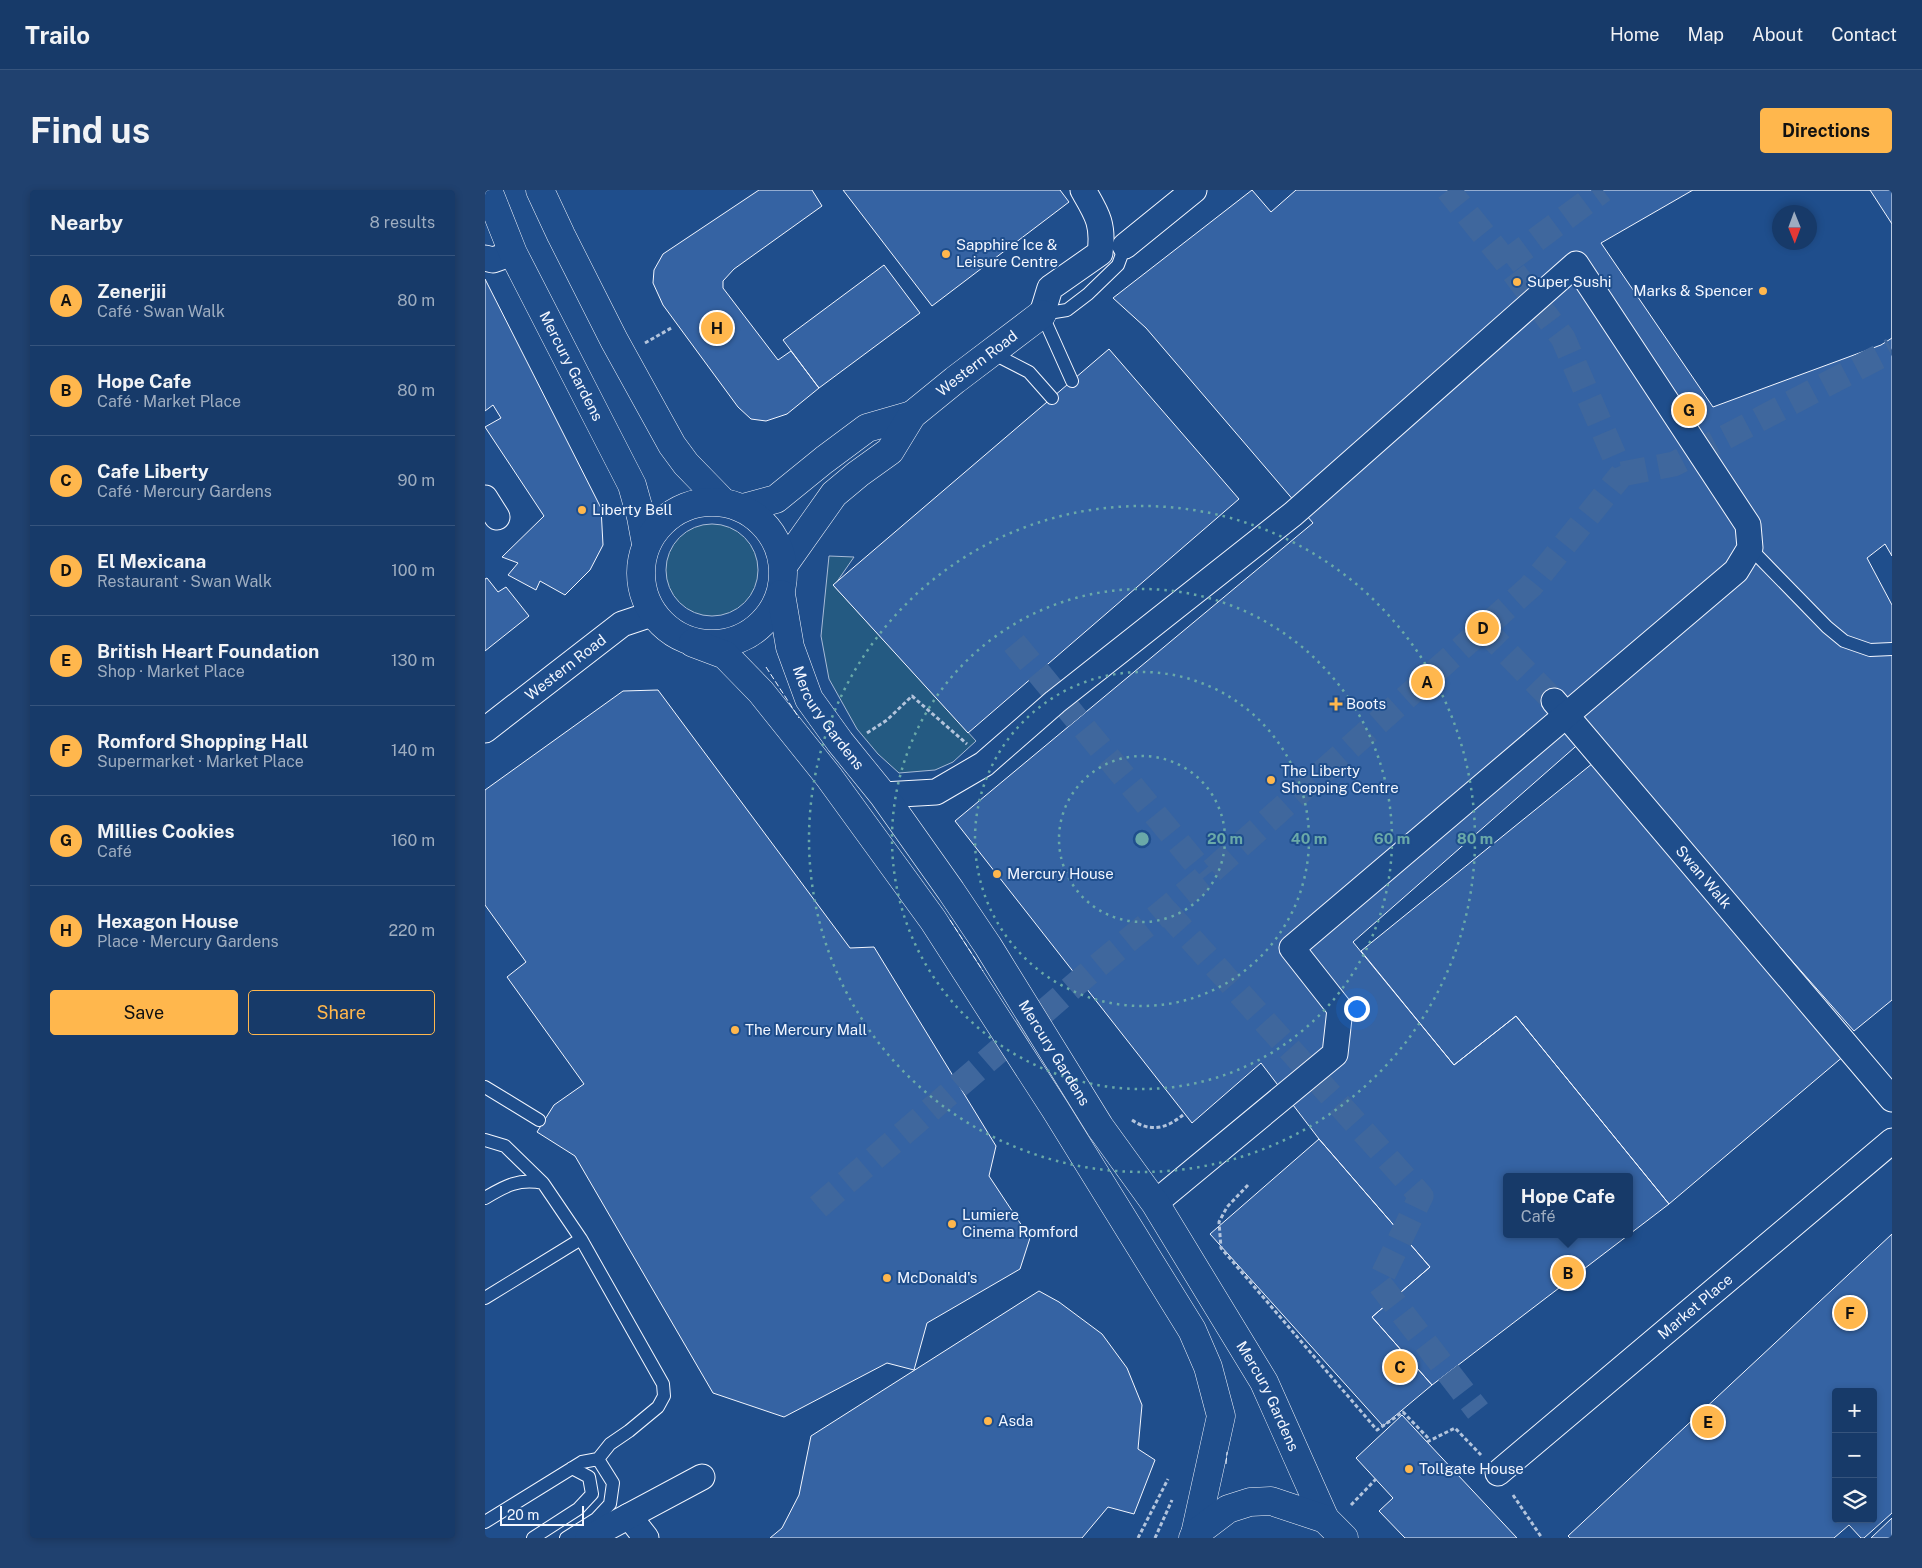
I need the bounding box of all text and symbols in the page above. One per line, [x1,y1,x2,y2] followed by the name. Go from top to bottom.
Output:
[25,21,90,49] text: Trailo
[1610,24,1660,45] text: Home
[1688,24,1724,45] text: Map
[1752,24,1803,45] text: About
[1831,24,1897,45] text: Contact
[1760,108,1892,153] button: Directions
[30,110,150,151] text: Find us
[1772,205,1817,250] north arrow
[50,210,123,235] text: Nearby
[370,213,435,232] text: 8 results
[956,236,1058,270] place label: Sapphire Ice & Leisure Centre
[940,248,952,260] marker: Sapphire Ice & Leisure Centre
[1527,273,1612,290] place label: Super Sushi
[1511,276,1523,288] marker: Super Sushi
[97,280,166,302] text: Zenerjii
[1633,282,1753,299] place label: Marks & Spencer
[1757,285,1769,297] marker: Marks & Spencer
[60,291,72,310] text: A
[397,291,435,310] text: 80 m
[97,302,225,321] text: Café · Swan Walk
[536,308,607,424] street label: Mercury Gardens
[701,309,733,347] pin: H
[933,327,1021,400] street label: Western Road
[97,370,191,392] text: Hope Cafe
[61,381,71,400] text: B
[397,381,435,400] text: 80 m
[1673,391,1705,429] pin: G
[97,392,241,411] text: Café · Market Place
[97,460,209,482] text: Cafe Liberty
[60,471,72,490] text: C
[398,471,435,490] text: 90 m
[97,482,272,501] text: Café · Mercury Gardens
[592,501,673,518] place label: Liberty Bell
[576,504,588,516] marker: Liberty Bell
[97,550,206,572] text: El Mexicana
[60,561,72,580] text: D
[391,561,435,580] text: 100 m
[97,572,272,591] text: Restaurant · Swan Walk
[1467,609,1499,647] pin: D
[522,631,609,704] street label: Western Road
[97,640,319,662] text: British Heart Foundation
[61,651,71,670] text: E
[391,651,435,670] text: 130 m
[97,662,245,681] text: Shop · Market Place
[790,663,868,773] street label: Mercury Gardens
[1411,663,1443,701] pin: A
[1346,695,1386,712] place label: Boots
[1330,698,1342,710] marker: Boots
[97,730,308,752] text: Romford Shopping Hall
[61,741,71,760] text: F
[391,741,435,760] text: 140 m
[97,752,304,771] text: Supermarket · Market Place
[1281,762,1399,796] place label: The Liberty Shopping Centre
[1265,774,1277,786] marker: The Liberty Shopping Centre
[97,820,234,842] text: Millies Cookies
[1133,830,1151,848] centre of rings
[1207,830,1243,847] text: 20 m
[1291,830,1327,847] text: 40 m
[1374,830,1410,847] text: 60 m
[1457,830,1493,847] text: 80 m
[60,831,72,850] text: G
[391,831,435,850] text: 160 m
[97,842,132,861] text: Café
[1673,842,1735,912] street label: Swan Walk
[1007,865,1114,882] place label: Mercury House
[991,868,1003,880] marker: Mercury House
[97,910,239,932] text: Hexagon House
[60,921,72,940] text: H
[388,921,435,940] text: 220 m
[97,932,278,951] text: Place · Mercury Gardens
[50,990,238,1035] button: Save
[248,990,435,1035] button: Share
[1344,996,1370,1022] your location
[1016,997,1094,1108] street label: Mercury Gardens
[745,1021,867,1038] place label: The Mercury Mall
[729,1024,741,1036] marker: The Mercury Mall
[1503,1173,1633,1238] popup
[1521,1185,1615,1207] text: Hope Cafe
[962,1206,1078,1240] place label: Lumiere Cinema Romford
[1521,1207,1556,1226] text: Café
[946,1218,958,1230] marker: Lumiere Cinema Romford
[1552,1254,1584,1292] pin: B
[897,1269,977,1286] place label: McDonald's
[1654,1270,1736,1343] street label: Market Place
[881,1272,893,1284] marker: McDonald's
[1834,1294,1866,1332] pin: F
[1233,1338,1303,1454] street label: Mercury Gardens
[1384,1348,1416,1386] pin: C
[1832,1388,1877,1523] map controls
[1832,1388,1877,1433] button: +
[1692,1403,1724,1441] pin: E
[998,1412,1033,1429] place label: Asda
[982,1415,994,1427] marker: Asda
[1832,1433,1877,1478] button: −
[1419,1460,1524,1477] place label: Tollgate House
[1403,1463,1415,1475] marker: Tollgate House
[1832,1478,1877,1523] button: layers
[500,1503,584,1526] scale bar
[507,1507,539,1523] text: 20 m

